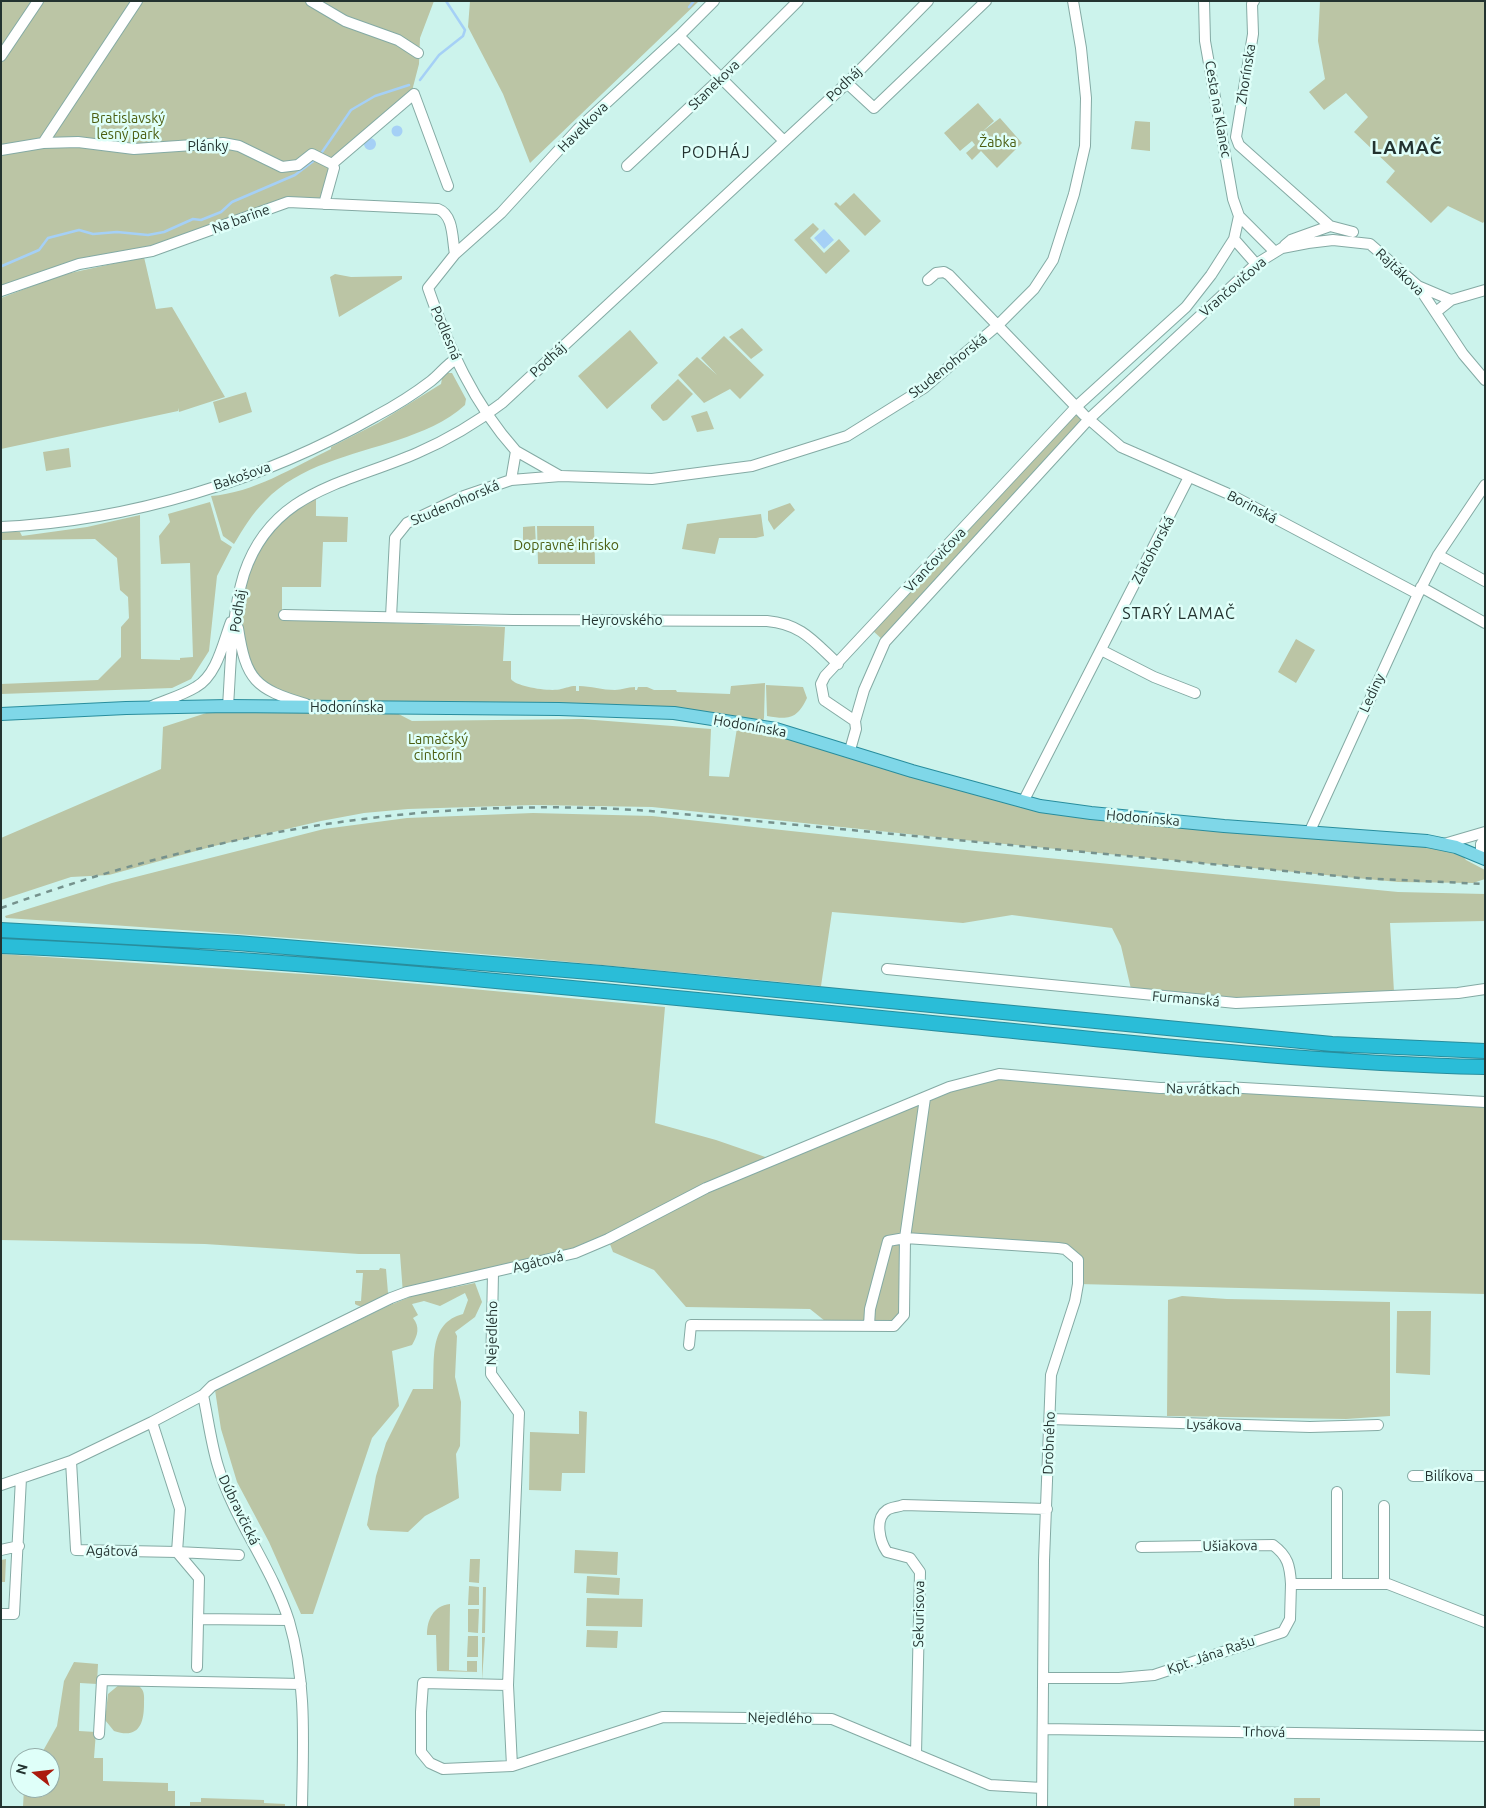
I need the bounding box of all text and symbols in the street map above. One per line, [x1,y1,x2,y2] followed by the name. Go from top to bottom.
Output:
[1233,42,1259,106] street label: Zhorínska
[685,56,743,114] street label: Stanekova
[1201,59,1235,159] street label: Cesta na Klanec
[823,63,865,105] street label: Podháj
[554,98,612,156] street label: Havelkova
[91,110,165,142] park label: Bratislavský lesný park
[979,134,1017,150] park label: Žabka
[1371,137,1443,159] district label: LAMAČ
[187,138,229,154] street label: Plánky
[681,143,751,163] district label: PODHÁJ
[210,201,272,237] street label: Na barine
[1372,245,1428,299] street label: Rajtákova
[1196,254,1270,320] street label: Vrančovičova
[427,303,465,363] street label: Podlesná
[905,330,991,402] street label: Studenohorská
[526,339,570,381] street label: Podháj
[211,458,273,494] street label: Bakošova
[408,477,502,529] street label: Studenohorská
[1224,487,1280,527] street label: Borinská
[1128,513,1178,587] street label: Zlatohorská
[901,524,969,596] street label: Vrančovičova
[513,537,619,553] park label: Dopravné ihrisko
[226,588,250,634] street label: Podháj
[1121,604,1237,624] district label: STARÝ LAMAČ
[581,612,663,628] street label: Heyrovského
[1356,671,1388,715] street label: Lediny
[310,699,384,715] street label: Hodonínska
[712,711,788,741] street label: Hodonínska
[408,731,468,764] park label: Lamačský cintorín
[1105,806,1181,830] street label: Hodonínska
[1151,988,1221,1010] street label: Furmanská
[1166,1080,1240,1098] street label: Na vrátkach
[511,1248,565,1276] street label: Agátová
[483,1301,501,1365] street label: Nejedlého
[1039,1411,1059,1475] street label: Drobného
[1186,1416,1242,1434] street label: Lysákova
[1425,1468,1473,1484] street label: Bilíkova
[215,1472,263,1548] street label: Dúbravčická
[1202,1537,1258,1555] street label: Ušiakova
[86,1542,138,1560] street label: Agátová
[910,1580,928,1648] street label: Sekurisova
[1165,1632,1257,1678] street label: Kpt. Jána Rašu
[748,1709,812,1727] street label: Nejedlého
[1242,1723,1286,1741] street label: Trhová
[10,1748,60,1798] north arrow
[12,1762,31,1776] text: N

